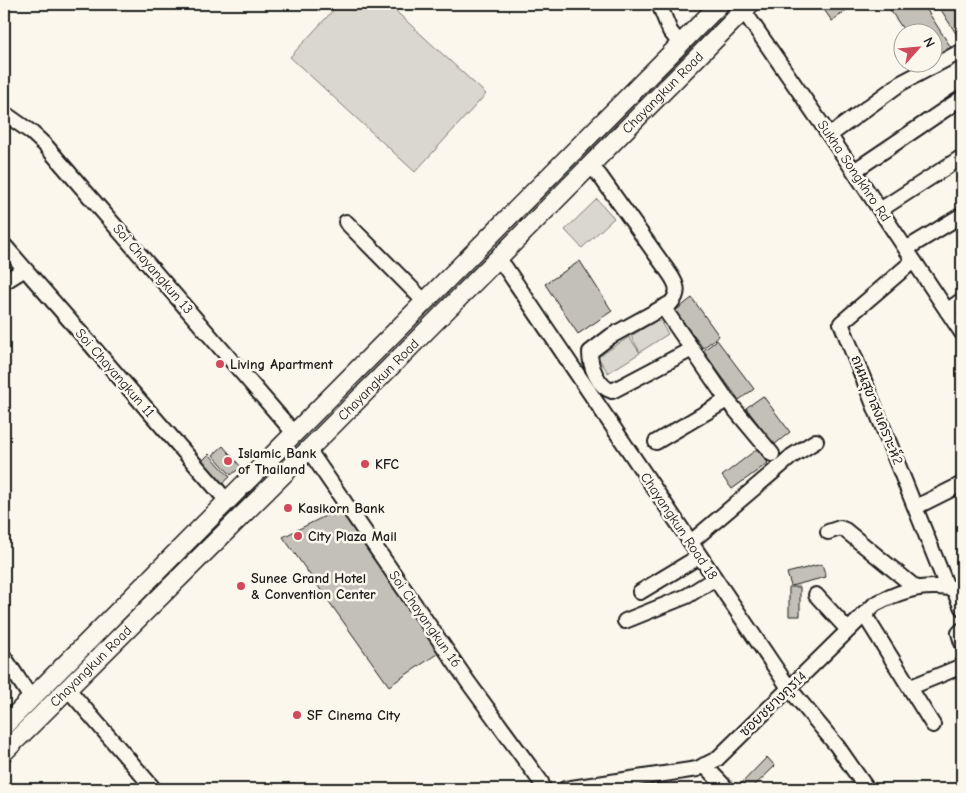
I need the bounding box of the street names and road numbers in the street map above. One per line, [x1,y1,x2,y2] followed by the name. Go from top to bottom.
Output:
[618,48,707,137] street label: Chayangkun Road
[814,117,894,225] street label: Sukha Songkhro Rd
[109,221,197,317] street label: Soi Chayangkun 13
[72,325,158,421] street label: Soi Chayangkun 11
[334,335,422,424] street label: Chayangkun Road
[846,352,908,468] street label: ถนนสุขาสงเคราะห์2
[637,469,721,583] street label: Chayangkun Road 18
[385,567,465,671] street label: Soi Chayangkun 16
[46,622,135,710] street label: Chayangkun Road
[736,668,811,741] street label: ซอยชยางกูร14

